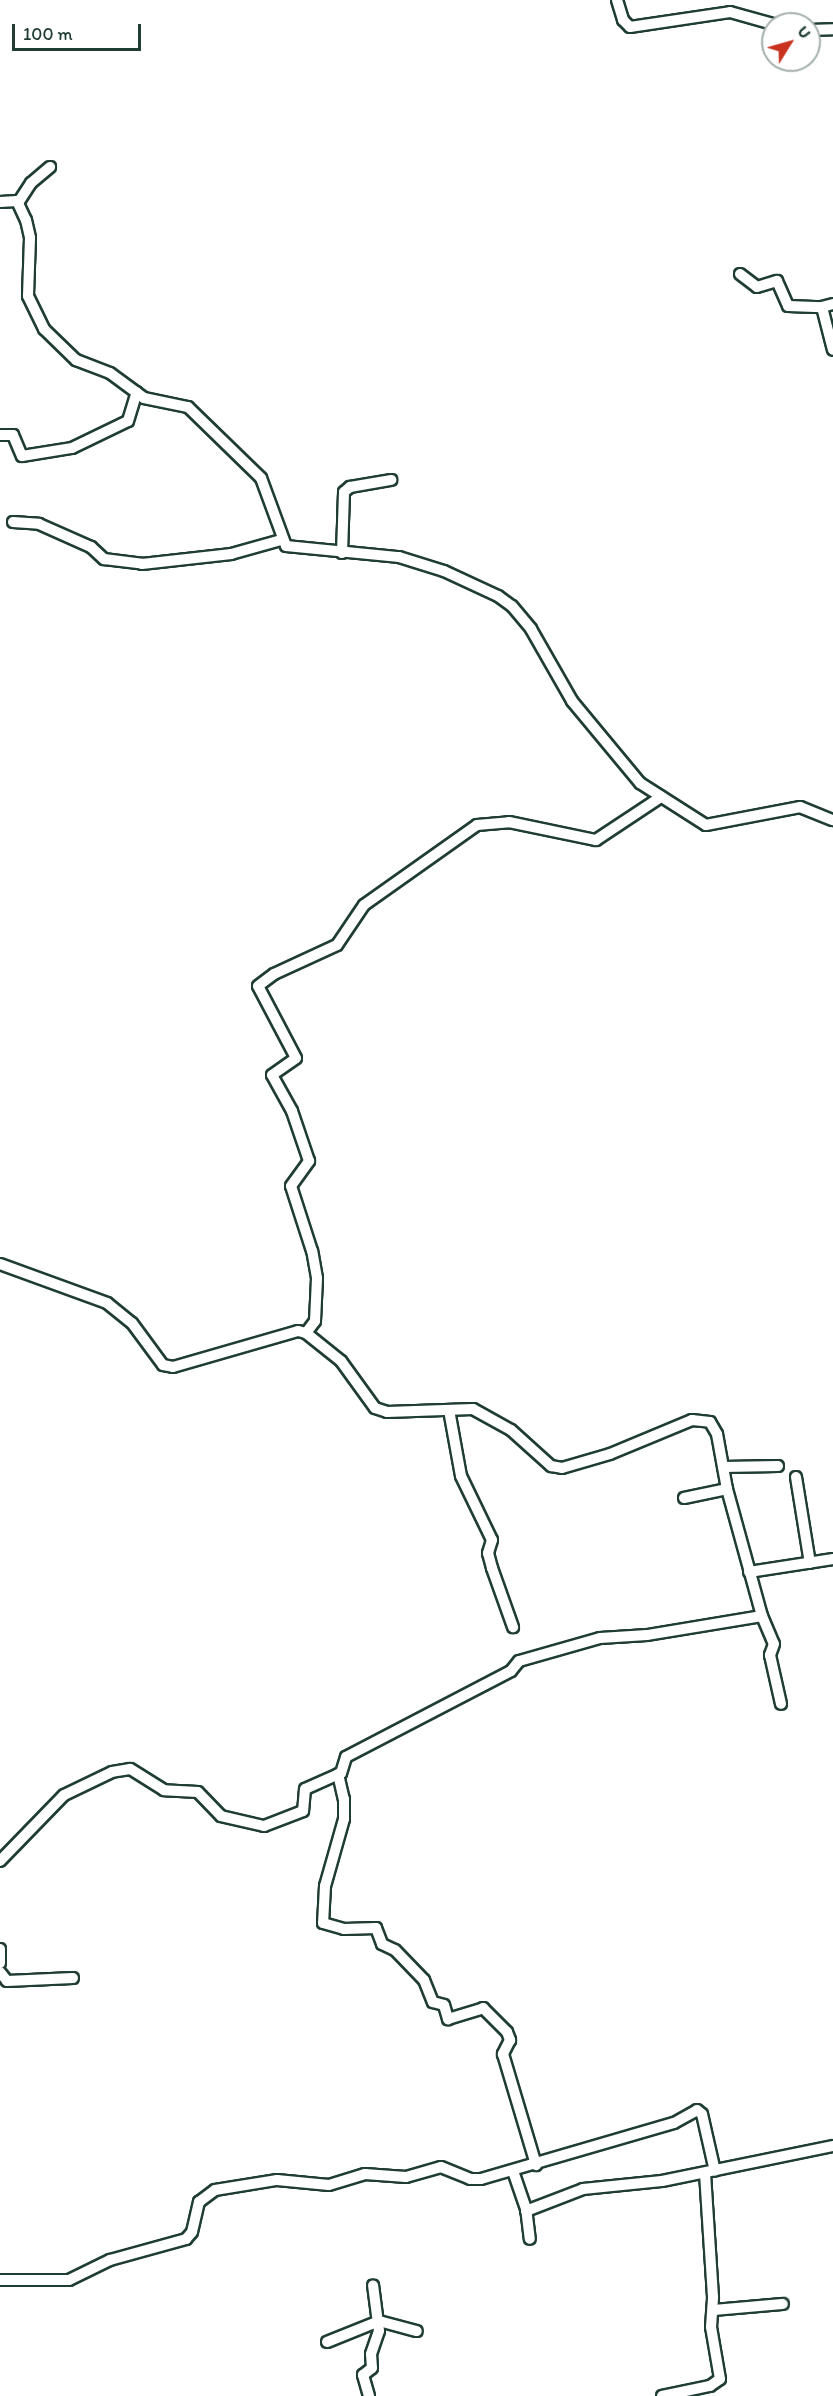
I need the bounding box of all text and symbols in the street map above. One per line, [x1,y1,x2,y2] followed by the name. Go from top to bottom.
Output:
[15,12,144,50] scale bar
[761,12,821,72] north arrow
[793,22,815,42] text: U
[23,23,73,45] text: 100 m

